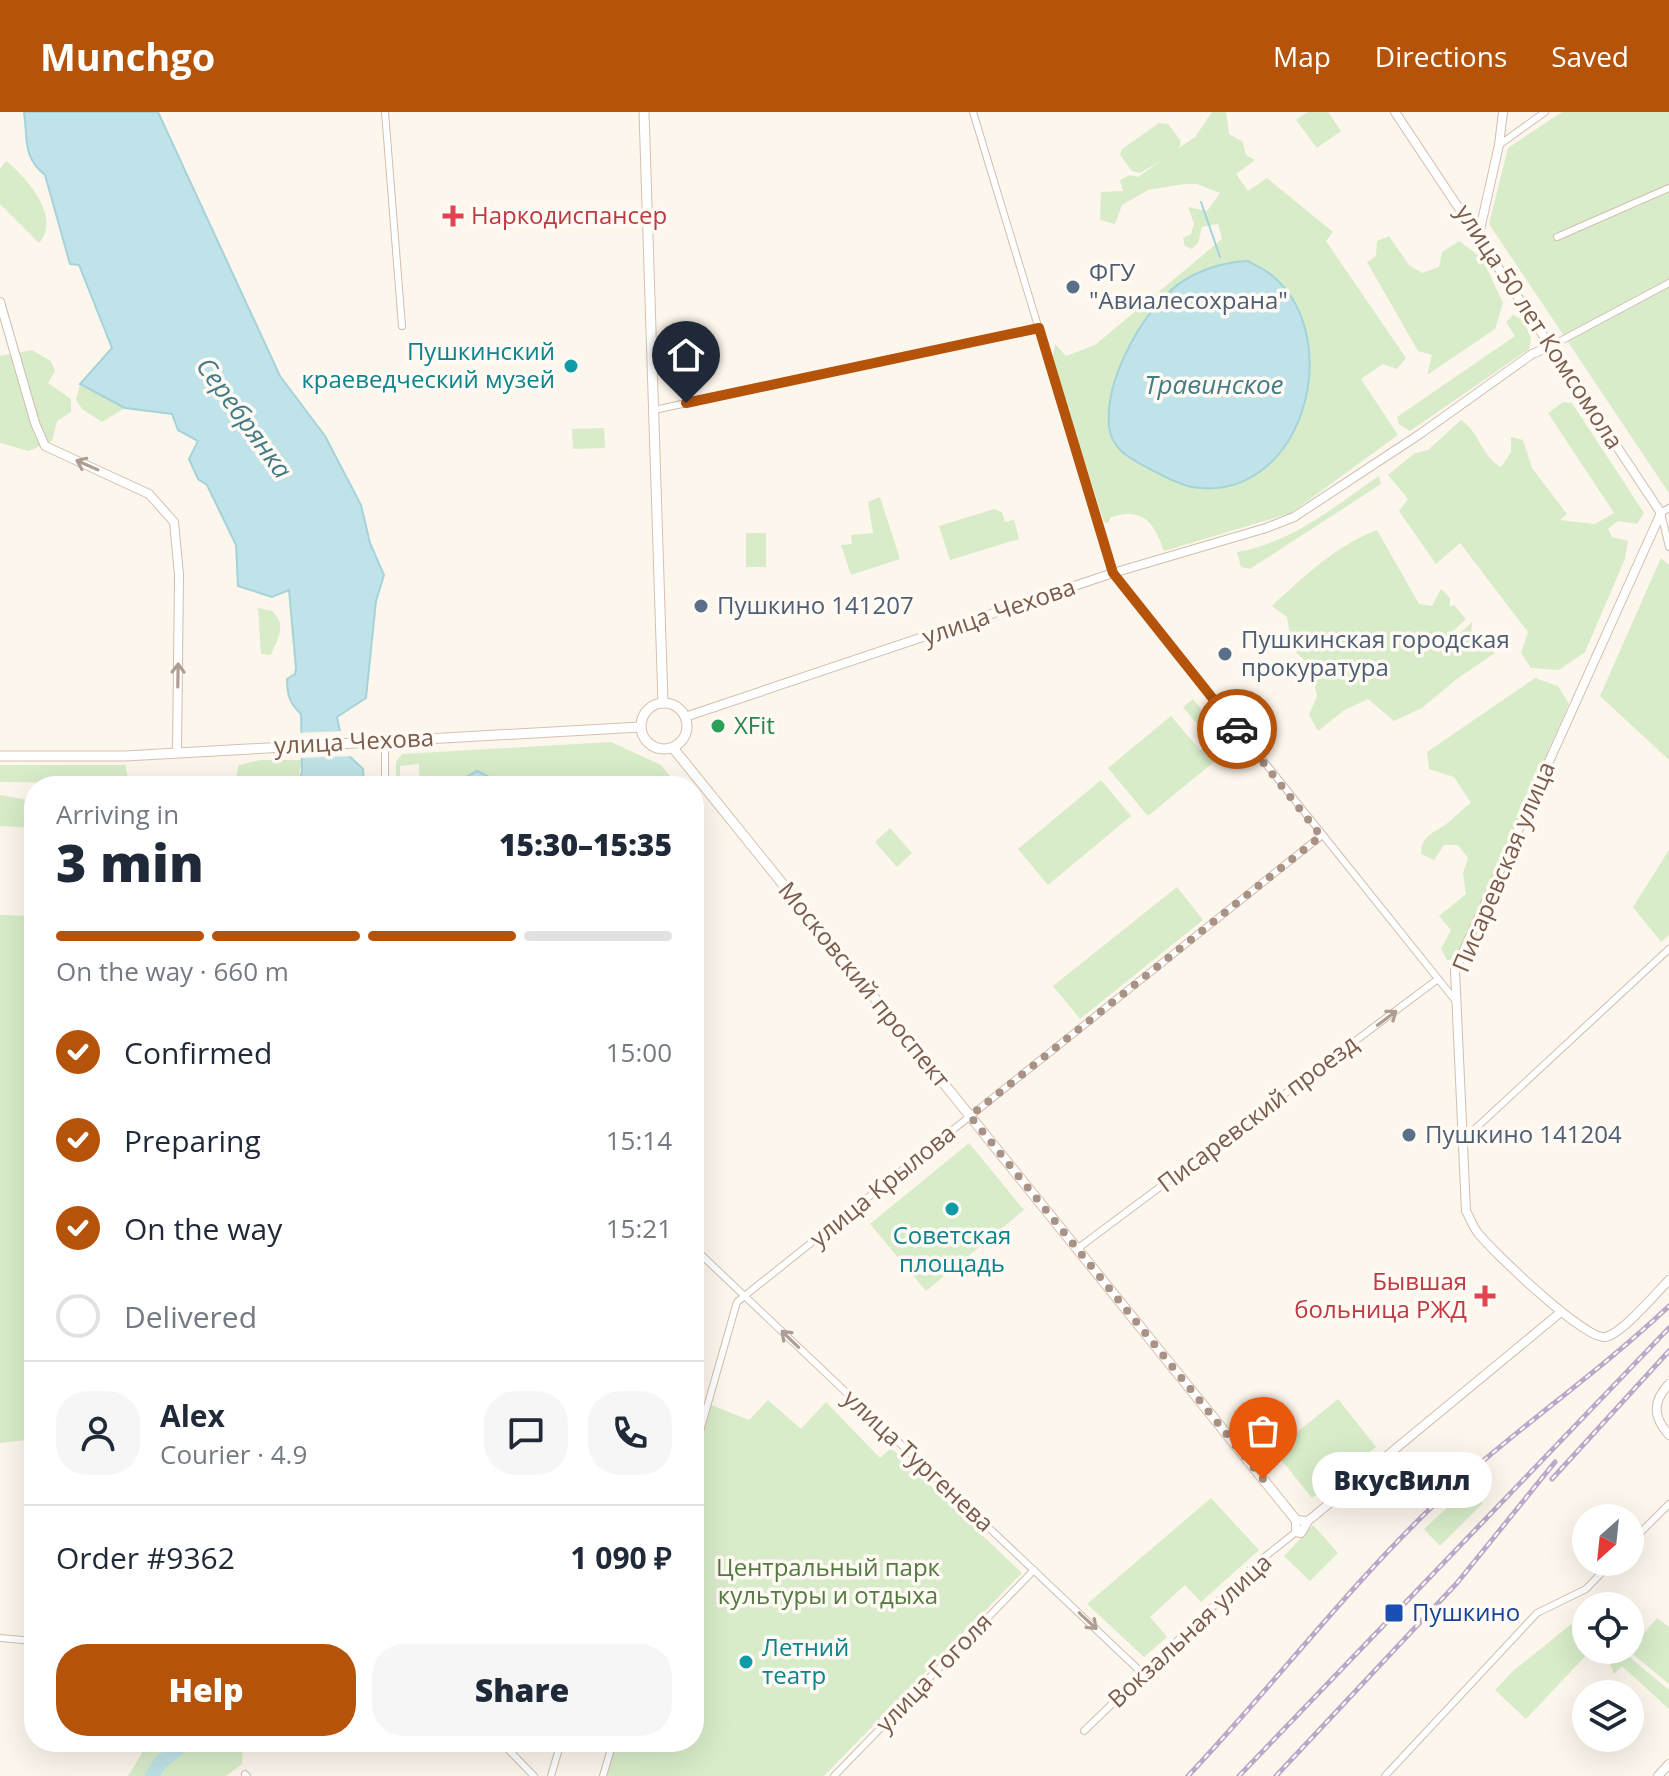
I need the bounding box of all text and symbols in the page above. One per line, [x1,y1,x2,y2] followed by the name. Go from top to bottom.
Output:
[40,30,215,82] text: Munchgo
[1273,37,1331,75] text: Map
[1375,37,1507,75] text: Directions
[1551,37,1629,75] text: Saved
[1449,197,1632,455] street label: улица 50 лет Комсомола
[471,198,667,231] place label: Наркодиспансер
[442,205,464,227] marker: Наркодиспансер
[1089,255,1288,316] place label: ФГУ "Авиалесохрана"
[1064,278,1082,296] marker: ФГУ "Авиалесохрана"
[652,321,720,403] pin
[664,333,708,377] icon: home
[301,334,555,395] place label: Пушкинский краеведческий музей
[189,349,301,486] water label: Серебрянка
[562,357,580,375] marker: Пушкинский краеведческий музей
[1145,366,1284,402] water label: Травинское
[75,457,99,472] one-way arrow
[918,569,1079,652] street label: улица Чехова
[717,588,914,621] place label: Пушкино 141207
[692,597,710,615] marker: Пушкино 141207
[1241,622,1510,683] place label: Пушкинская городская прокуратура
[1216,645,1234,663] marker: Пушкинская городская прокуратура
[170,662,186,689] one-way arrow
[1197,689,1277,769] courier
[1215,707,1259,751] icon: car
[734,708,775,741] place label: XFit
[709,717,727,735] marker: XFit
[273,720,435,761] street label: улица Чехова
[1443,756,1562,977] street label: Писаревская улица
[56,796,179,832] text: Arriving in
[499,824,672,865] text: 15:30–15:35
[56,826,204,897] text: 3 min
[772,874,959,1094] street label: Московский проспект
[56,953,289,989] text: On the way · 660 m
[1375,1010,1397,1026] one-way arrow
[1150,1026,1364,1199] street label: Писаревский проезд
[56,1030,100,1074] icon: check
[124,1032,272,1073] text: Confirmed
[606,1034,672,1070] text: 15:00
[802,1116,962,1254] street label: улица Крылова
[1425,1117,1622,1150] place label: Пушкино 141204
[56,1118,100,1162] icon: check
[124,1120,261,1161] text: Preparing
[606,1122,672,1158] text: 15:14
[1400,1126,1418,1144] marker: Пушкино 141204
[943,1200,961,1218] marker: Советская площадь
[56,1206,100,1250] icon: check
[124,1208,282,1249] text: On the way
[606,1210,672,1246] text: 15:21
[893,1218,1011,1279] place label: Советская площадь
[1294,1264,1467,1325] place label: Бывшая больница РЖД
[1474,1285,1496,1307] marker: Бывшая больница РЖД
[124,1296,257,1337] text: Delivered
[781,1330,800,1349] one-way arrow
[836,1381,1002,1539] street label: улица Тургенева
[56,1391,140,1475] button: person
[484,1391,568,1475] button: chat
[588,1391,672,1475] button: phone
[160,1395,225,1436] text: Alex
[1229,1397,1297,1479] pin
[1241,1409,1285,1453] icon: bag
[160,1436,307,1472] text: Courier · 4.9
[1311,1451,1491,1507] callout: ВкусВилл
[1334,1462,1470,1498] text: ВкусВилл
[1572,1504,1644,1576] north arrow
[1572,1504,1644,1752] map controls
[56,1537,235,1578] text: Order #9362
[570,1537,672,1578] text: 1 090 ₽
[1100,1545,1278,1714] street label: Вокзальная улица
[716,1550,941,1611] park label: Центральный парк культуры и отдыха
[1572,1592,1644,1664] button: locate
[1412,1595,1520,1628] place label: Пушкино
[1383,1602,1405,1624] marker: Пушкино
[867,1605,998,1739] street label: улица Гоголя
[1078,1612,1098,1630] one-way arrow
[762,1630,849,1691] place label: Летний театр
[56,1644,356,1736] button: Help
[372,1644,672,1736] button: Share
[737,1653,755,1671] marker: Летний театр
[1572,1680,1644,1752] button: layers

